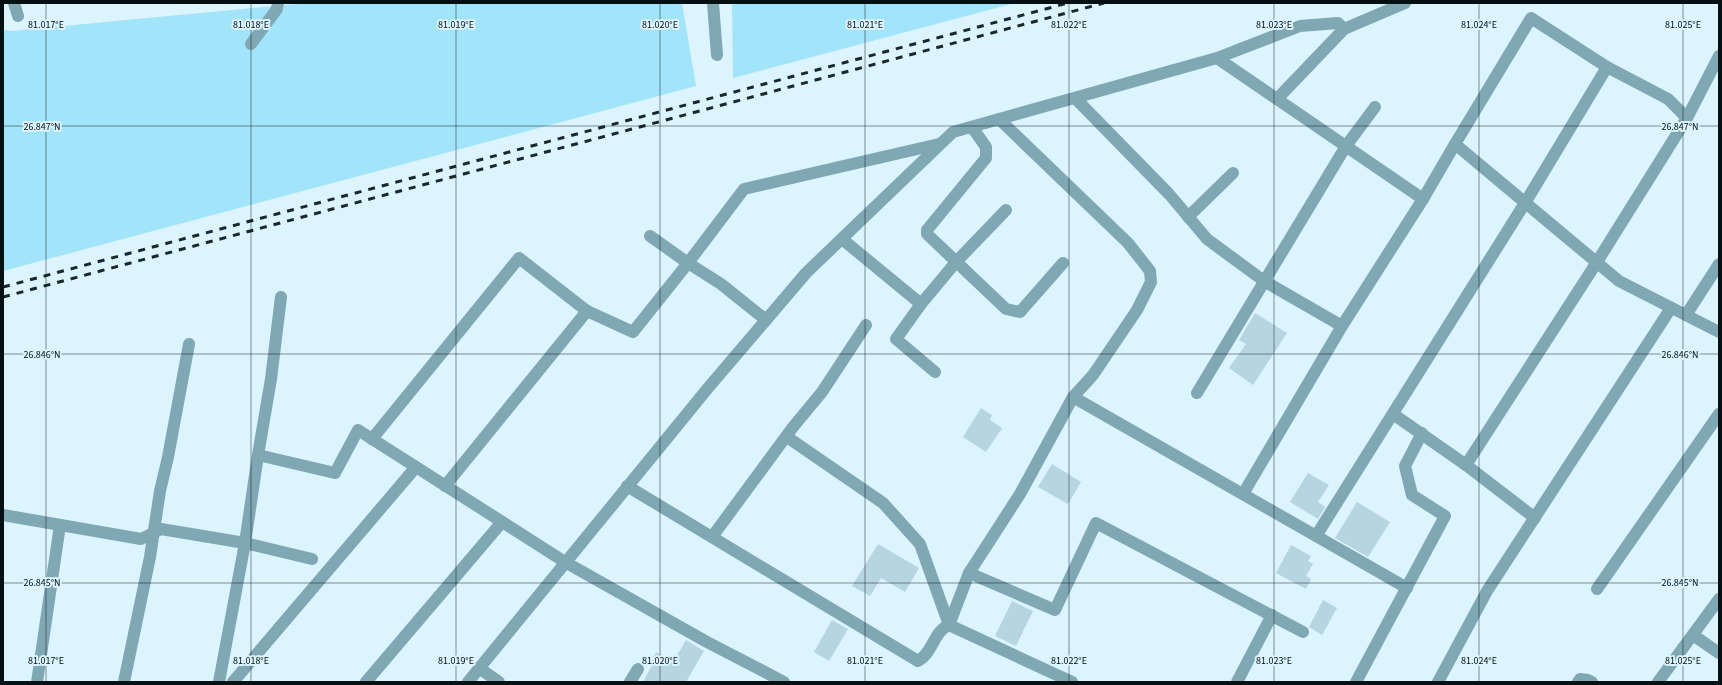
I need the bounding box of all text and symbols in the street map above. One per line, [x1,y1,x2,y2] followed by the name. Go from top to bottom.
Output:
[28,18,64,32] text: 81.017°E
[233,18,269,32] text: 81.018°E
[438,18,474,32] text: 81.019°E
[642,18,678,32] text: 81.020°E
[847,18,883,32] text: 81.021°E
[1051,18,1087,32] text: 81.022°E
[1256,18,1292,32] text: 81.023°E
[1461,18,1497,32] text: 81.024°E
[1665,18,1701,32] text: 81.025°E
[23,120,61,134] text: 26.847°N
[1661,120,1699,134] text: 26.847°N
[23,348,61,362] text: 26.846°N
[1661,348,1699,362] text: 26.846°N
[23,576,61,590] text: 26.845°N
[1661,576,1699,590] text: 26.845°N
[28,654,64,668] text: 81.017°E
[233,654,269,668] text: 81.018°E
[438,654,474,668] text: 81.019°E
[642,654,678,668] text: 81.020°E
[847,654,883,668] text: 81.021°E
[1051,654,1087,668] text: 81.022°E
[1256,654,1292,668] text: 81.023°E
[1461,654,1497,668] text: 81.024°E
[1665,654,1701,668] text: 81.025°E

